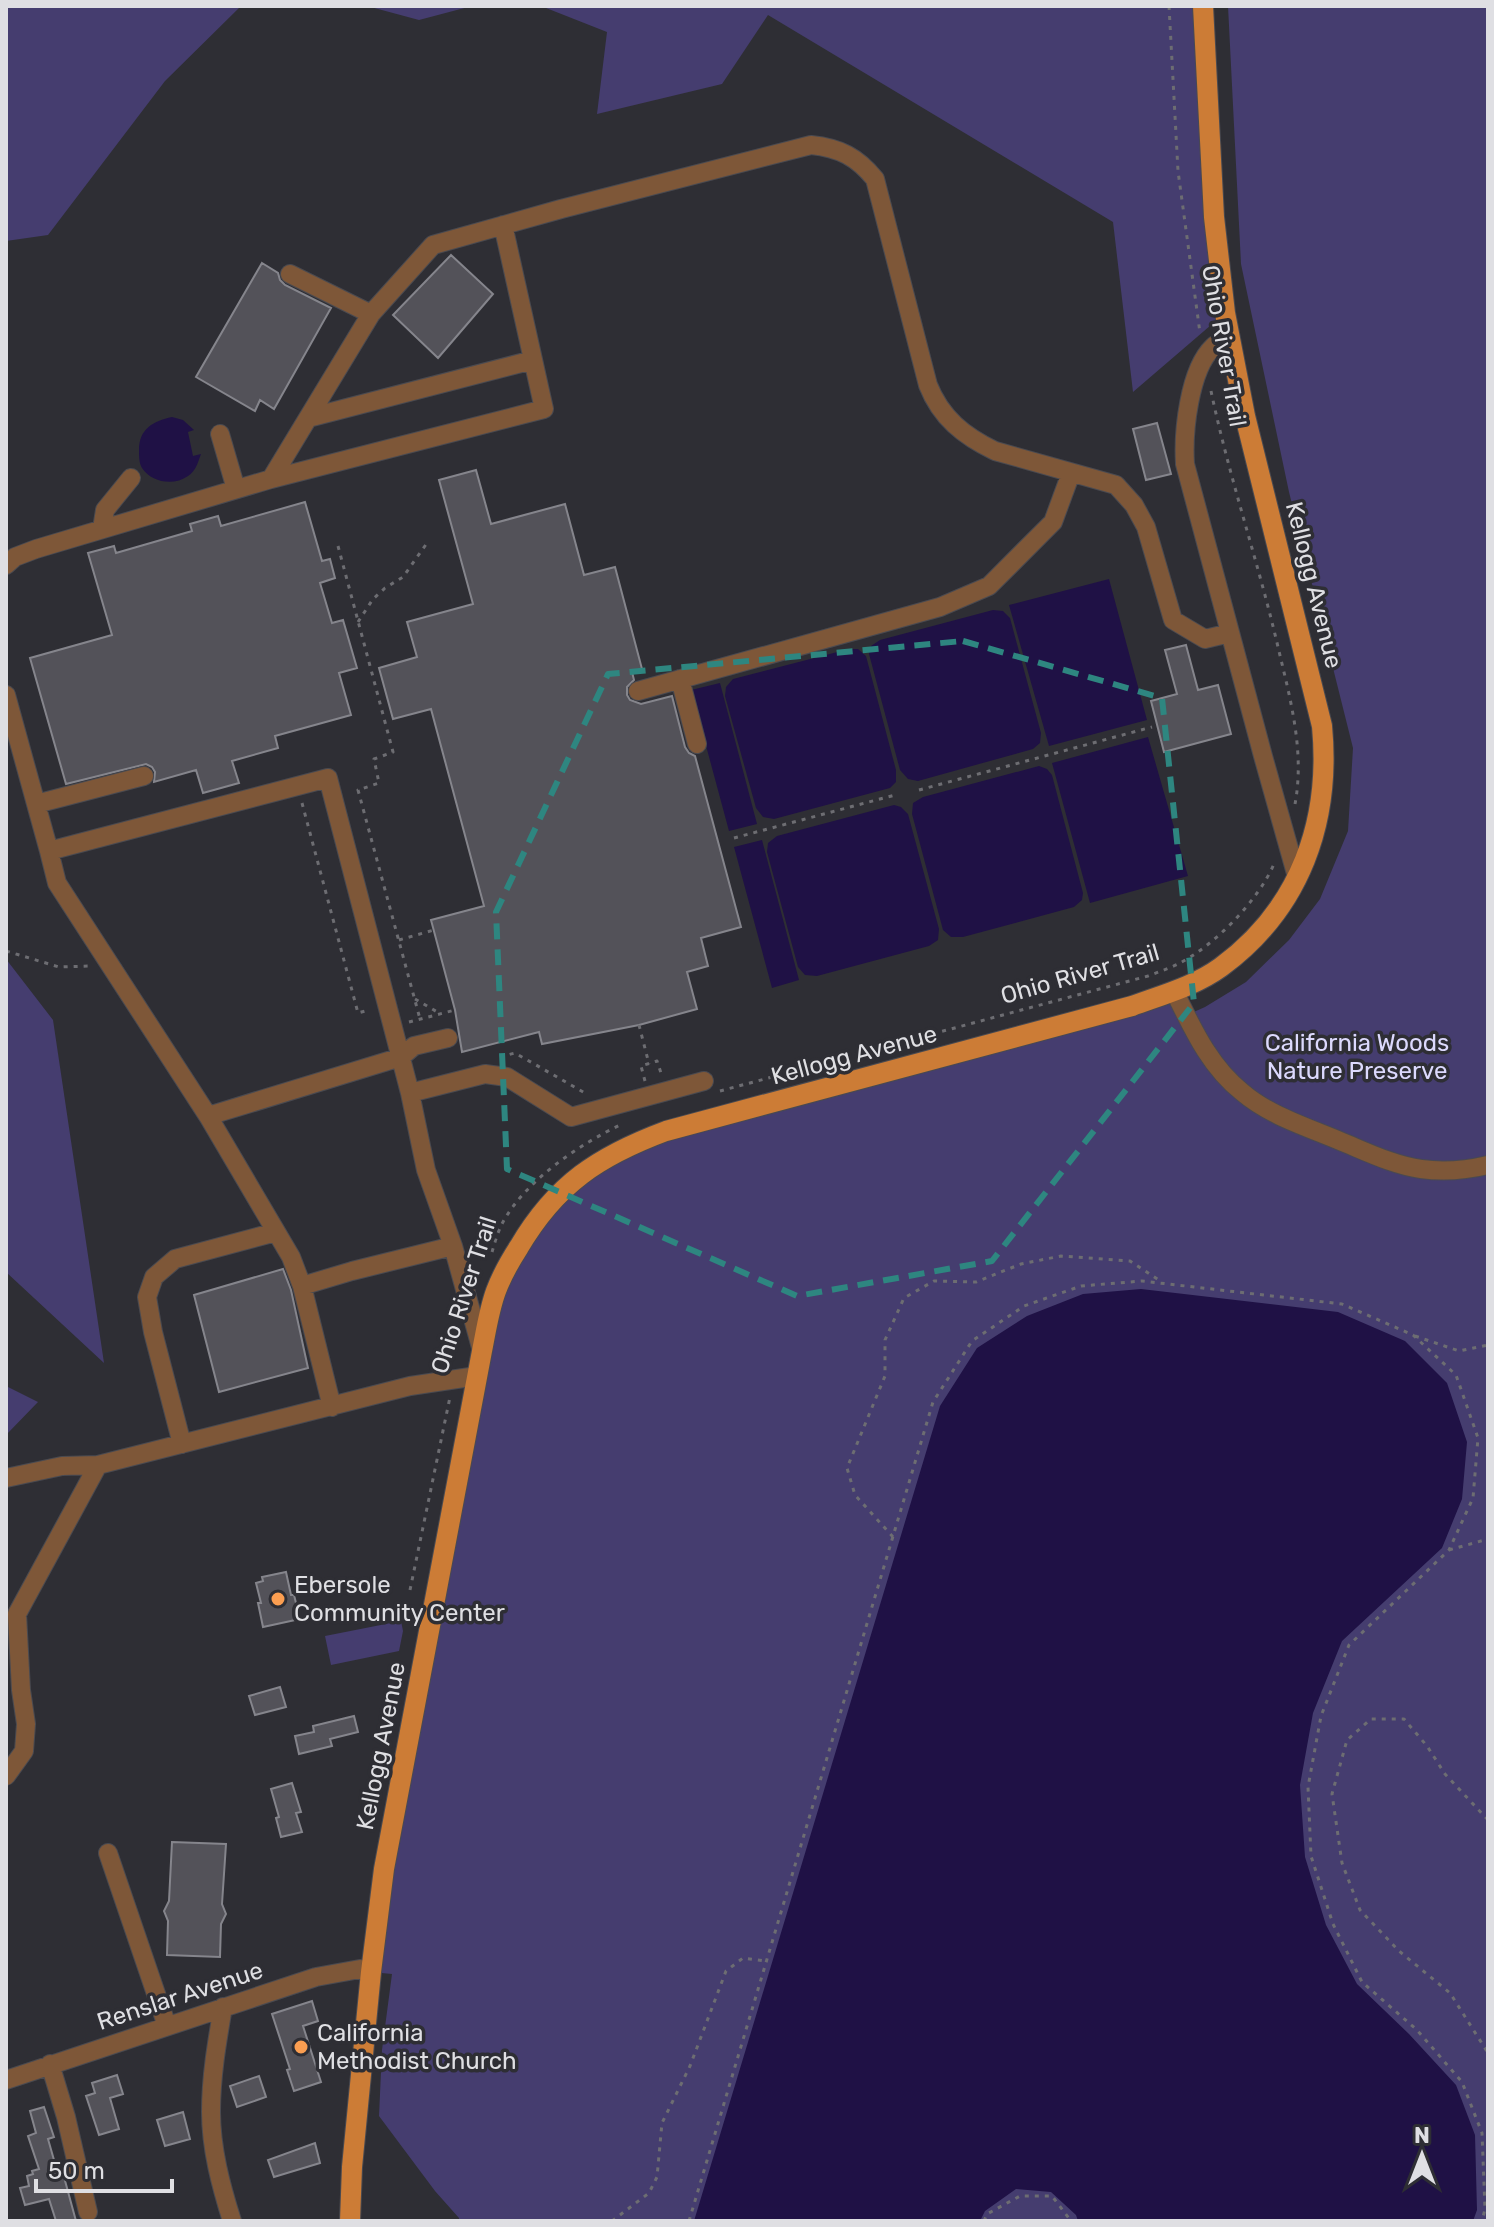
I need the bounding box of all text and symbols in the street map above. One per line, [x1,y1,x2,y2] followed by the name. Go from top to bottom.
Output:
[1196,263,1252,429] street label: Ohio River Trail
[1280,499,1348,671] street label: Kellogg Avenue
[997,938,1163,1010] street label: Ohio River Trail
[768,1019,940,1091] street label: Kellogg Avenue
[1265,1029,1449,1085] park label: California Woods Nature Preserve
[425,1213,503,1377] street label: Ohio River Trail
[294,1571,505,1627] place label: Ebersole Community Center
[269,1590,287,1608] marker: Ebersole Community Center
[351,1660,411,1832] street label: Kellogg Avenue
[94,1956,266,2036] street label: Renslar Avenue
[317,2019,517,2075] place label: California Methodist Church
[292,2038,310,2056] marker: California Methodist Church
[1382,2115,1462,2195] north arrow
[1414,2122,1430,2149] text: N
[36,2143,172,2193] scale bar
[48,2157,105,2185] text: 50 m

